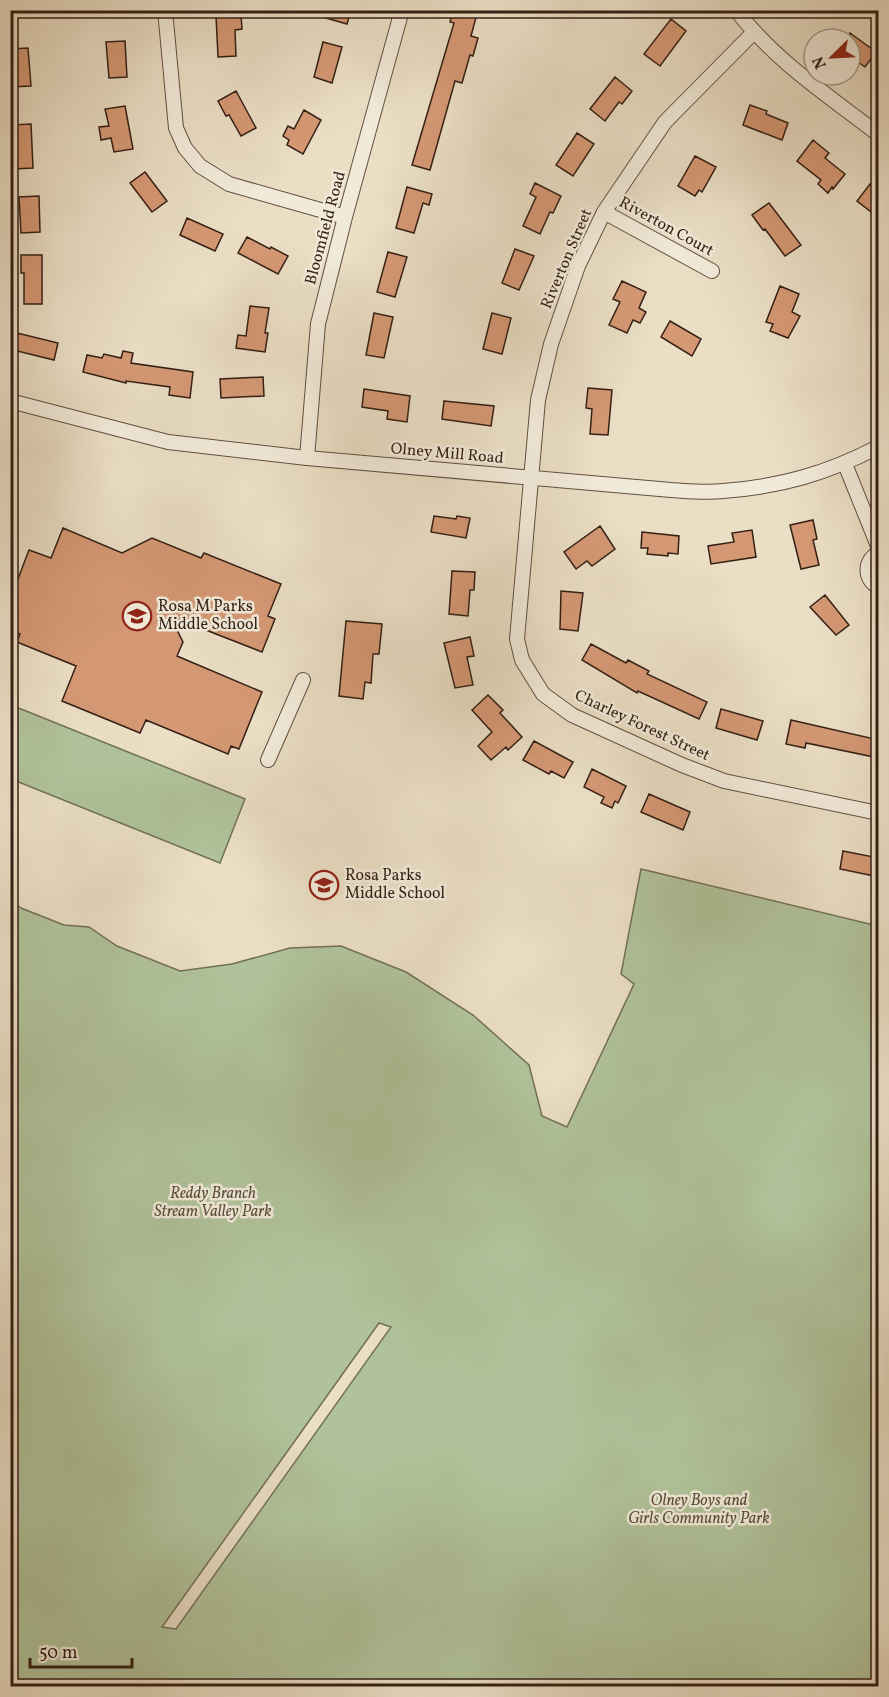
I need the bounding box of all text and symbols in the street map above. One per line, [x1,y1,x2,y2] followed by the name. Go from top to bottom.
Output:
[802,27,862,87] north arrow
[808,52,833,72] text: N
[300,169,352,287] street label: Bloomfield Road
[615,192,718,262] street label: Riverton Court
[536,205,598,313] street label: Riverton Street
[390,438,504,470] street label: Olney Mill Road
[158,596,258,636] place label: Rosa M Parks Middle School
[121,600,153,632] school or university icon: Rosa M Parks Middle School
[571,685,714,767] street label: Charley Forest Street
[345,865,445,905] place label: Rosa Parks Middle School
[308,869,340,901] school or university icon: Rosa Parks Middle School
[154,1183,272,1223] park label: Reddy Branch Stream Valley Park
[628,1490,770,1530] park label: Olney Boys and Girls Community Park
[30,1631,132,1669] scale bar
[39,1641,78,1666] text: 50 m

